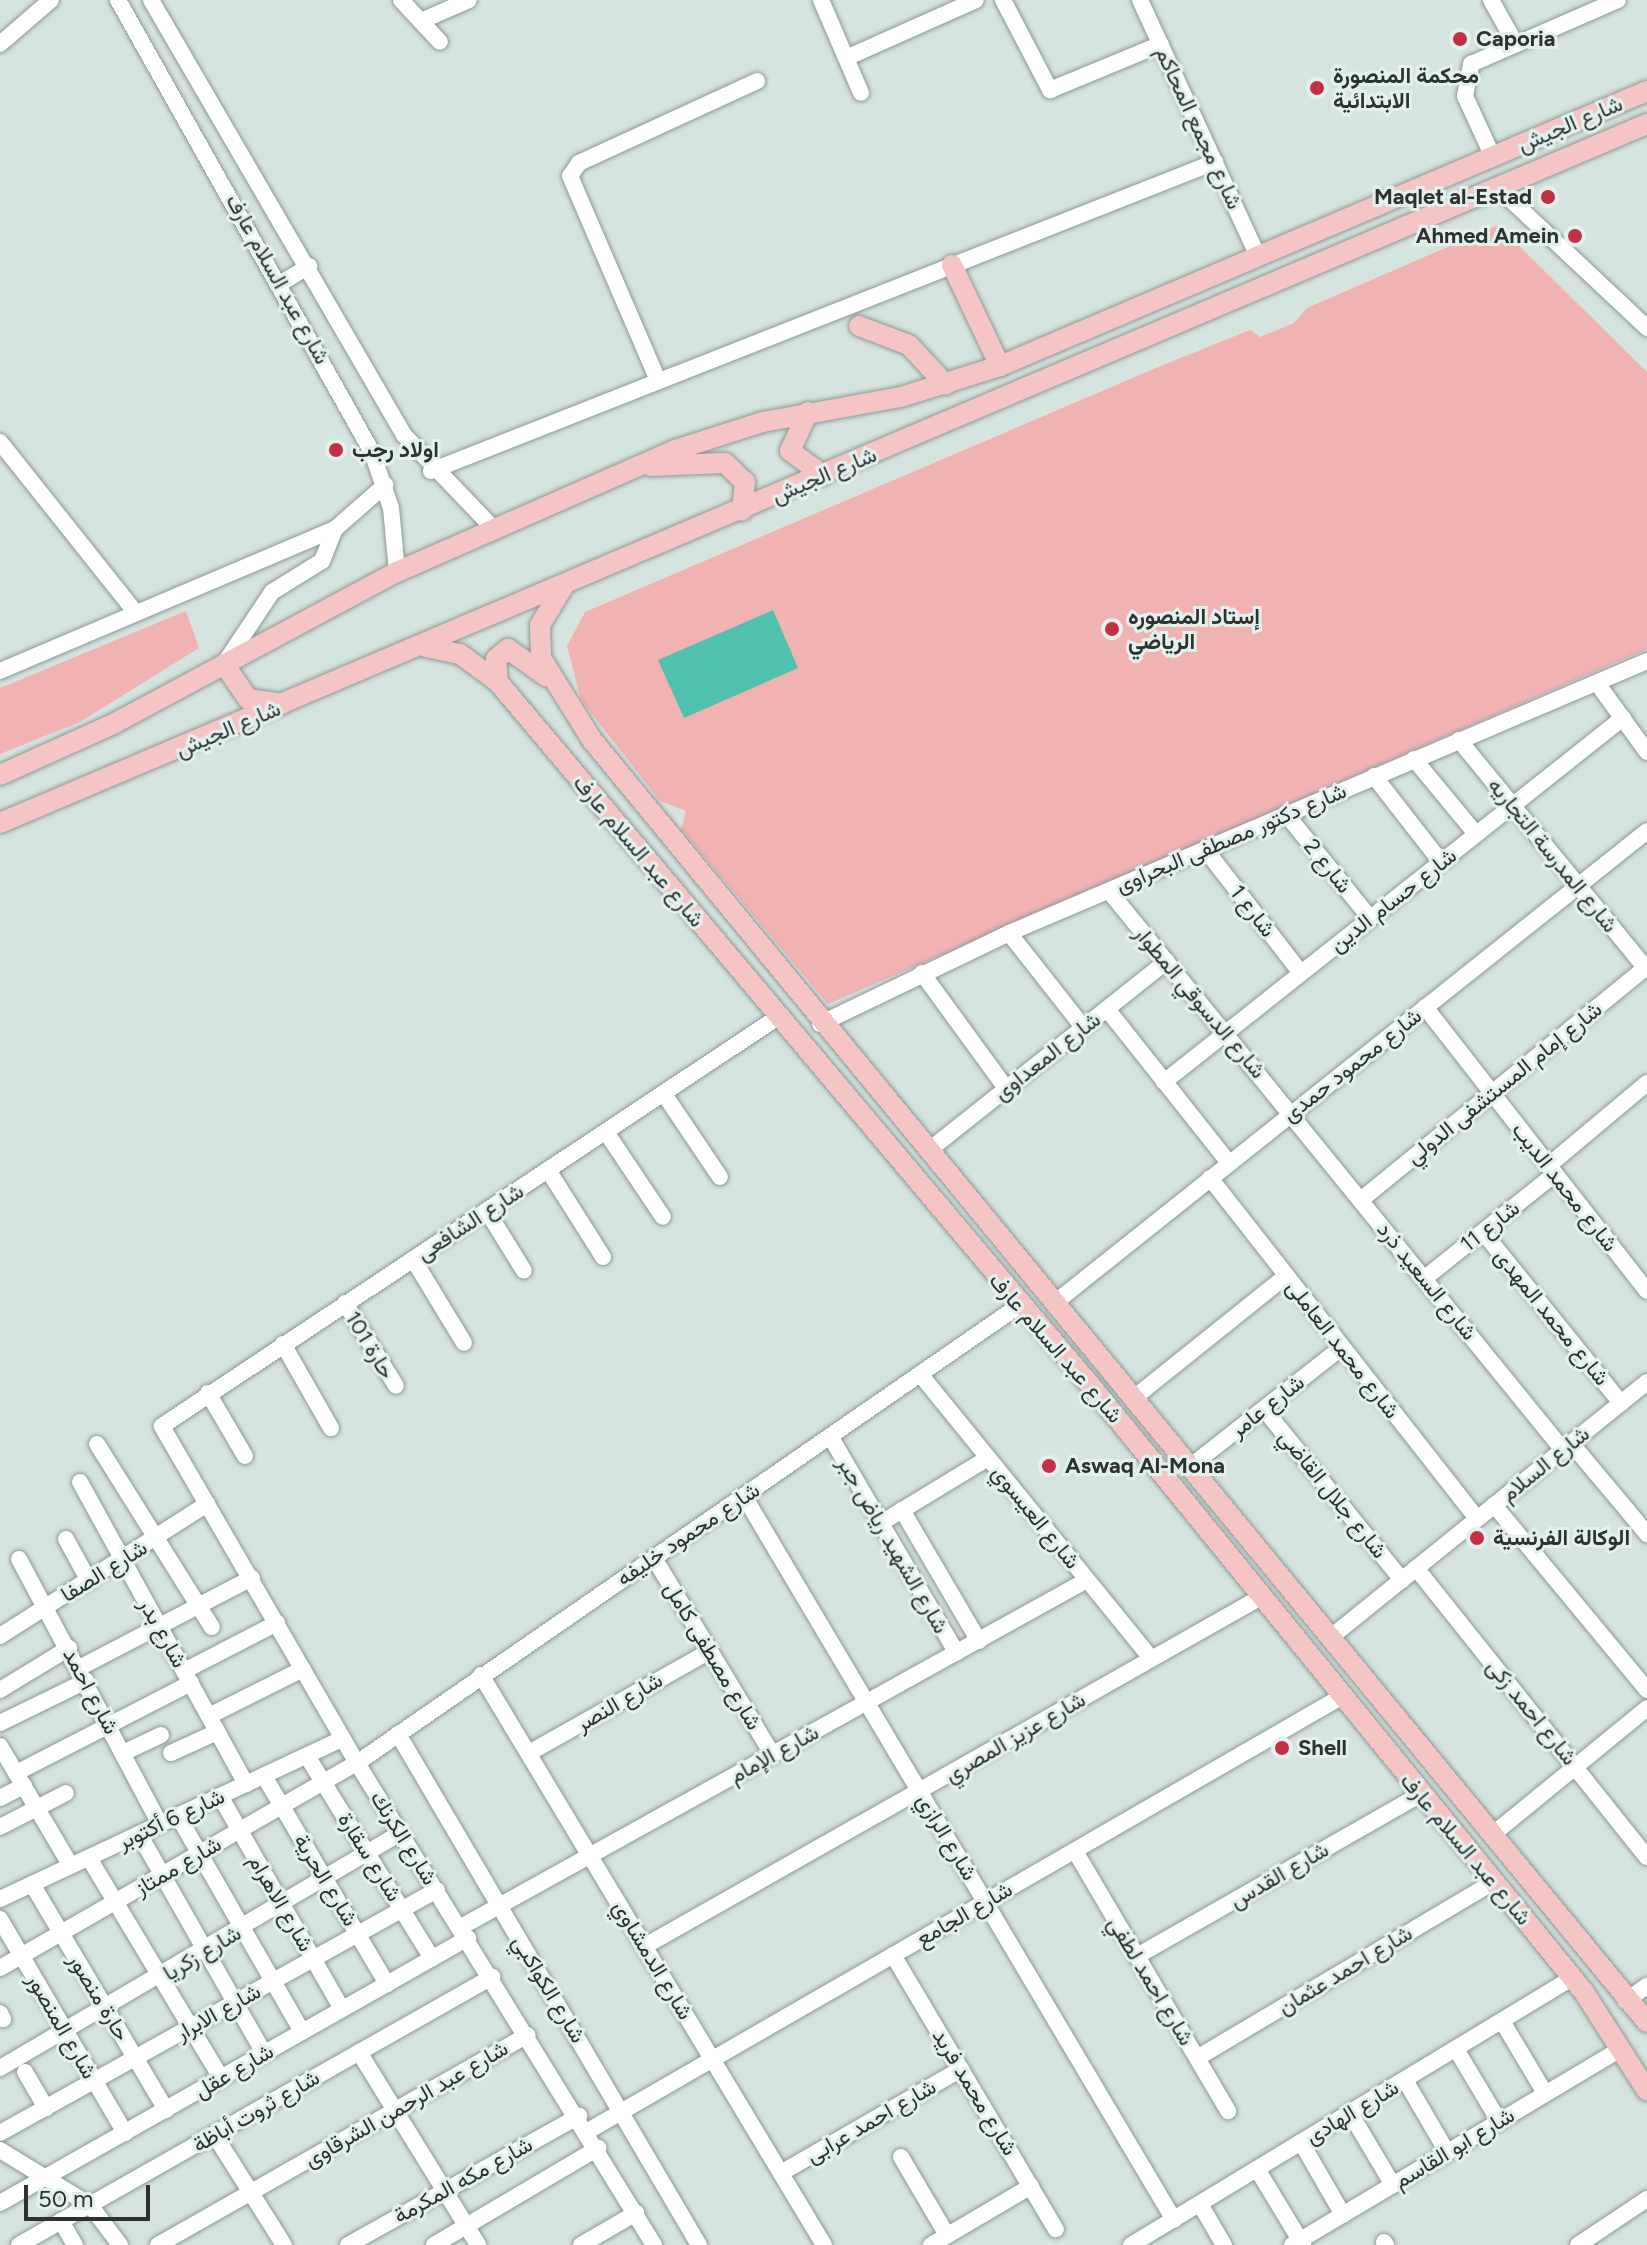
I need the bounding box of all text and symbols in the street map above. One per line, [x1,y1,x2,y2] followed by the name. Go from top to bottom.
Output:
[1476,26,1556,52] place label: Caporia
[1451,30,1469,48] marker: Caporia
[1150,43,1248,213] street label: شارع مجمع المحاكم
[1333,62,1479,114] place label: محكمة المنصورة الابتدائية
[1308,79,1326,97] marker: محكمة المنصورة الابتدائية
[1514,90,1626,158] street label: شارع الجيش
[1374,184,1532,210] place label: Maqlet al-Estad
[1539,188,1557,206] marker: Maqlet al-Estad
[220,190,336,368] street label: شارع عبد السلام عارف
[1416,223,1559,249] place label: Ahmed Amein
[1566,227,1584,245] marker: Ahmed Amein
[352,437,439,463] place label: اولاد رجب
[327,441,345,459] marker: اولاد رجب
[768,441,880,509] street label: شارع الجيش
[1128,603,1260,654] place label: إستاد المنصوره الرياضي
[1103,620,1121,638] marker: إستاد المنصوره الرياضي
[172,695,284,763] street label: شارع الجيش
[568,770,710,932] street label: شارع عبد السلام عارف
[1483,772,1623,938] street label: شارع المدرسة التجاريه
[1112,777,1350,899] street label: شارع دكتور مصطفى البحراوى
[1298,834,1358,898] street label: شارع 2
[1324,842,1462,958] street label: شارع حسام الدين
[1225,880,1281,942] street label: شارع 1
[1128,920,1272,1084] street label: شارع الدسوقي المطوار
[1401,996,1607,1170] street label: شارع إمام المستشفى الدولي
[1277,1002,1427,1128] street label: شارع محمود حمدى
[988,1006,1106,1106] street label: شارع المعداوى
[1506,1117,1624,1257] street label: شارع محمد الديب
[411,1178,529,1266] street label: شارع الشافعى
[1455,1195,1525,1257] street label: شارع 11
[1371,1217,1483,1345] street label: شارع السعيد ذرد
[1489,1243,1615,1391] street label: شارع محمد المهدى
[984,1268,1128,1428] street label: شارع عبد السلام عارف
[1281,1274,1405,1424] street label: شارع محمد العاملى
[340,1306,400,1384] street label: حارة 101
[1225,1369,1309,1443] street label: شارع عامر
[1495,1420,1595,1508] street label: شارع السلام
[1273,1424,1393,1564] street label: شارع جلال القاضي
[832,1452,954,1638] street label: شارع الشهيد رياض جبر
[1065,1453,1225,1479] place label: Aswaq Al-Mona
[1040,1457,1058,1475] marker: Aswaq Al-Mona
[986,1460,1086,1574] street label: شارع العيسوي
[611,1476,765,1592] street label: شارع محمود خليفه
[1493,1525,1630,1551] place label: الوكالة الفرنسية
[1468,1529,1486,1547] marker: الوكالة الفرنسية
[56,1534,152,1608] street label: شارع الصفا
[658,1577,768,1735] street label: شارع مصطفى كامل
[133,1594,193,1672] street label: شارع بدر
[57,1643,125,1739] street label: شارع احمد
[1481,1654,1583,1770] street label: شارع احمد زكى
[571,1667,667,1737] street label: شارع النصر
[940,1686,1090,1788] street label: شارع عزيز المصري
[725,1719,823,1789] street label: شارع الإمام
[1298,1735,1347,1761] place label: Shell
[1273,1739,1291,1757] marker: Shell
[1395,1768,1537,1930] street label: شارع عبد السلام عارف
[113,1783,229,1855] street label: شارع 6 أكتوبر
[365,1786,443,1890] street label: شارع الكرنك
[911,1789,983,1885] street label: شارع الرازي
[332,1808,408,1906] street label: شارع سقارة
[288,1829,364,1931] street label: شارع الحرية
[130,1831,226,1901] street label: شارع ممتاز
[1225,1836,1333,1914] street label: شارع القدس
[243,1850,319,1956] street label: شارع الاهرام
[911,1876,1017,1952] street label: شارع الجامع
[607,1896,699,2024] street label: شارع الدمشاوي
[1102,1912,1200,2050] street label: شارع احمد لطفي
[158,1920,246,1986] street label: شارع زكريا
[1273,1920,1417,2020] street label: شارع احمد عثمان
[507,1930,591,2048] street label: شارع الكواكبي
[63,1948,135,2046] street label: حارة منصور
[21,1969,103,2083] street label: شارع المنصور
[171,1978,265,2046] street label: شارع الابرار
[927,2024,1023,2160] street label: شارع محمد فريد
[299,2035,513,2173] street label: شارع عبد الرحمن الشرقاوى
[190,2038,278,2104] street label: شارع عقل
[188,2064,324,2158] street label: شارع ثروت أباظة
[801,2073,941,2169] street label: شارع احمد عرابى
[1301,2074,1403,2150] street label: شارع الهادى
[1389,2102,1519,2194] street label: شارع ابو القاسم
[389,2131,537,2229] street label: شارع مكه المكرمة
[28,2169,154,2219] scale bar
[38,2184,94,2213] text: 50 m

